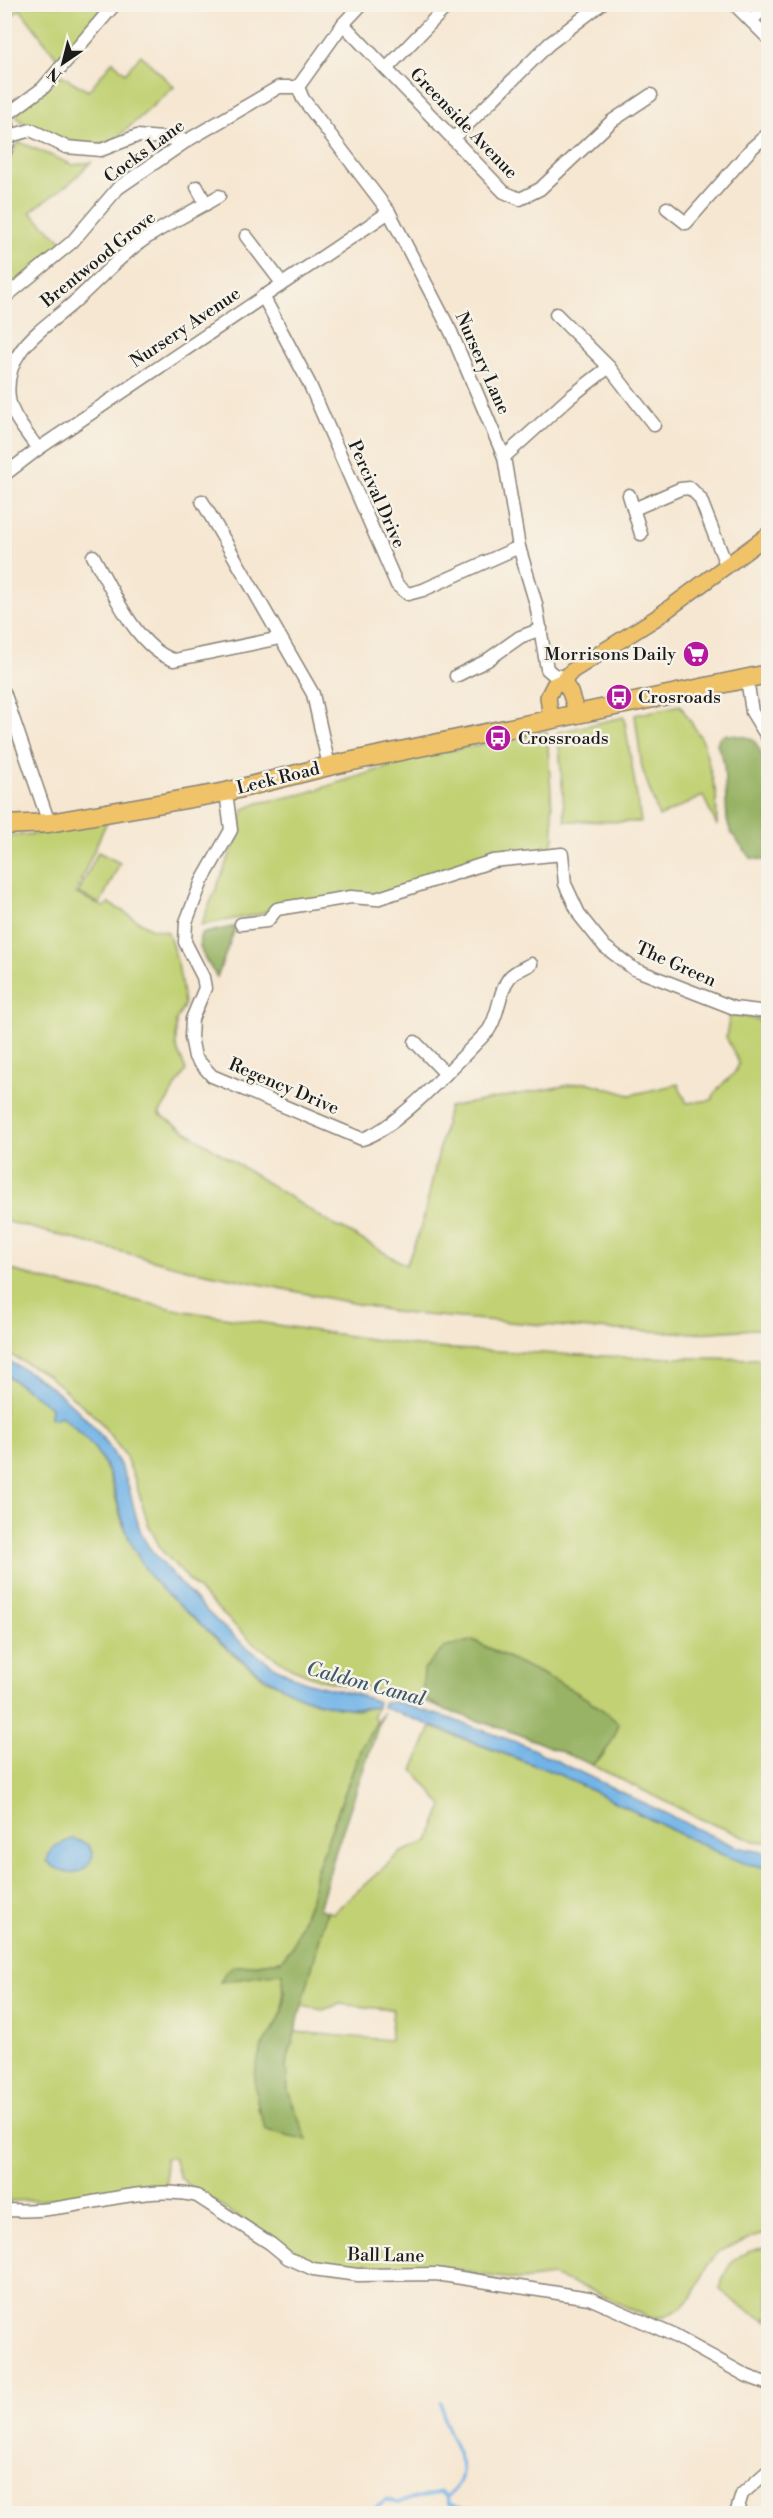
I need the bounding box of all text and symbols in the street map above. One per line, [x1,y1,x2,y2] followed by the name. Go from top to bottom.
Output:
[33,33,93,93] north arrow
[44,62,66,86] text: N
[405,63,523,184] street label: Greenside Avenue
[99,114,189,188] street label: Cocks Lane
[35,206,160,313] street label: Brentwood Grove
[126,282,245,373] street label: Nursery Avenue
[450,308,515,418] street label: Nursery Lane
[343,437,411,552] street label: Percival Drive
[681,639,711,669] supermarket icon: Morrisons Daily
[544,643,676,666] place label: Morrisons Daily
[604,682,634,712] bus stop icon: Crosroads
[638,686,721,709] place label: Crosroads
[483,723,513,753] bus stop icon: Crossroads
[518,727,609,750] place label: Crossroads
[234,757,323,800] street label: Leek Road
[632,937,720,992] street label: The Green
[225,1053,342,1120] street label: Regency Drive
[303,1657,428,1712] water label: Caldon Canal
[346,2243,425,2268] street label: Ball Lane

